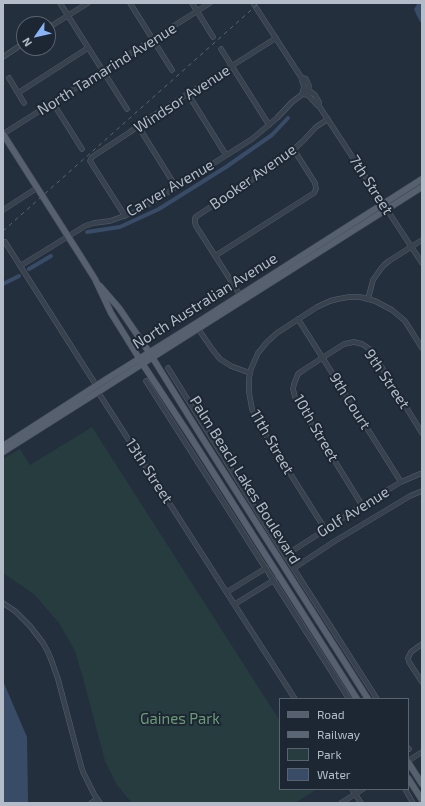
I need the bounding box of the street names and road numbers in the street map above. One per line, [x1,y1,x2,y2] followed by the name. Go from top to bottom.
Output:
[34,19,180,119] street label: North Tamarind Avenue
[131,61,233,137] street label: Windsor Avenue
[206,141,300,213] street label: Booker Avenue
[345,152,397,218] street label: 7th Street
[123,156,217,220] street label: Carver Avenue
[129,249,281,353] street label: North Australian Avenue
[361,346,413,412] street label: 9th Street
[325,369,375,433] street label: 9th Court
[290,391,342,465] street label: 10th Street
[186,393,304,567] street label: Palm Beach Lakes Boulevard
[246,407,298,477] street label: 11th Street
[121,435,177,507] street label: 13th Street
[314,483,392,541] street label: Golf Avenue

